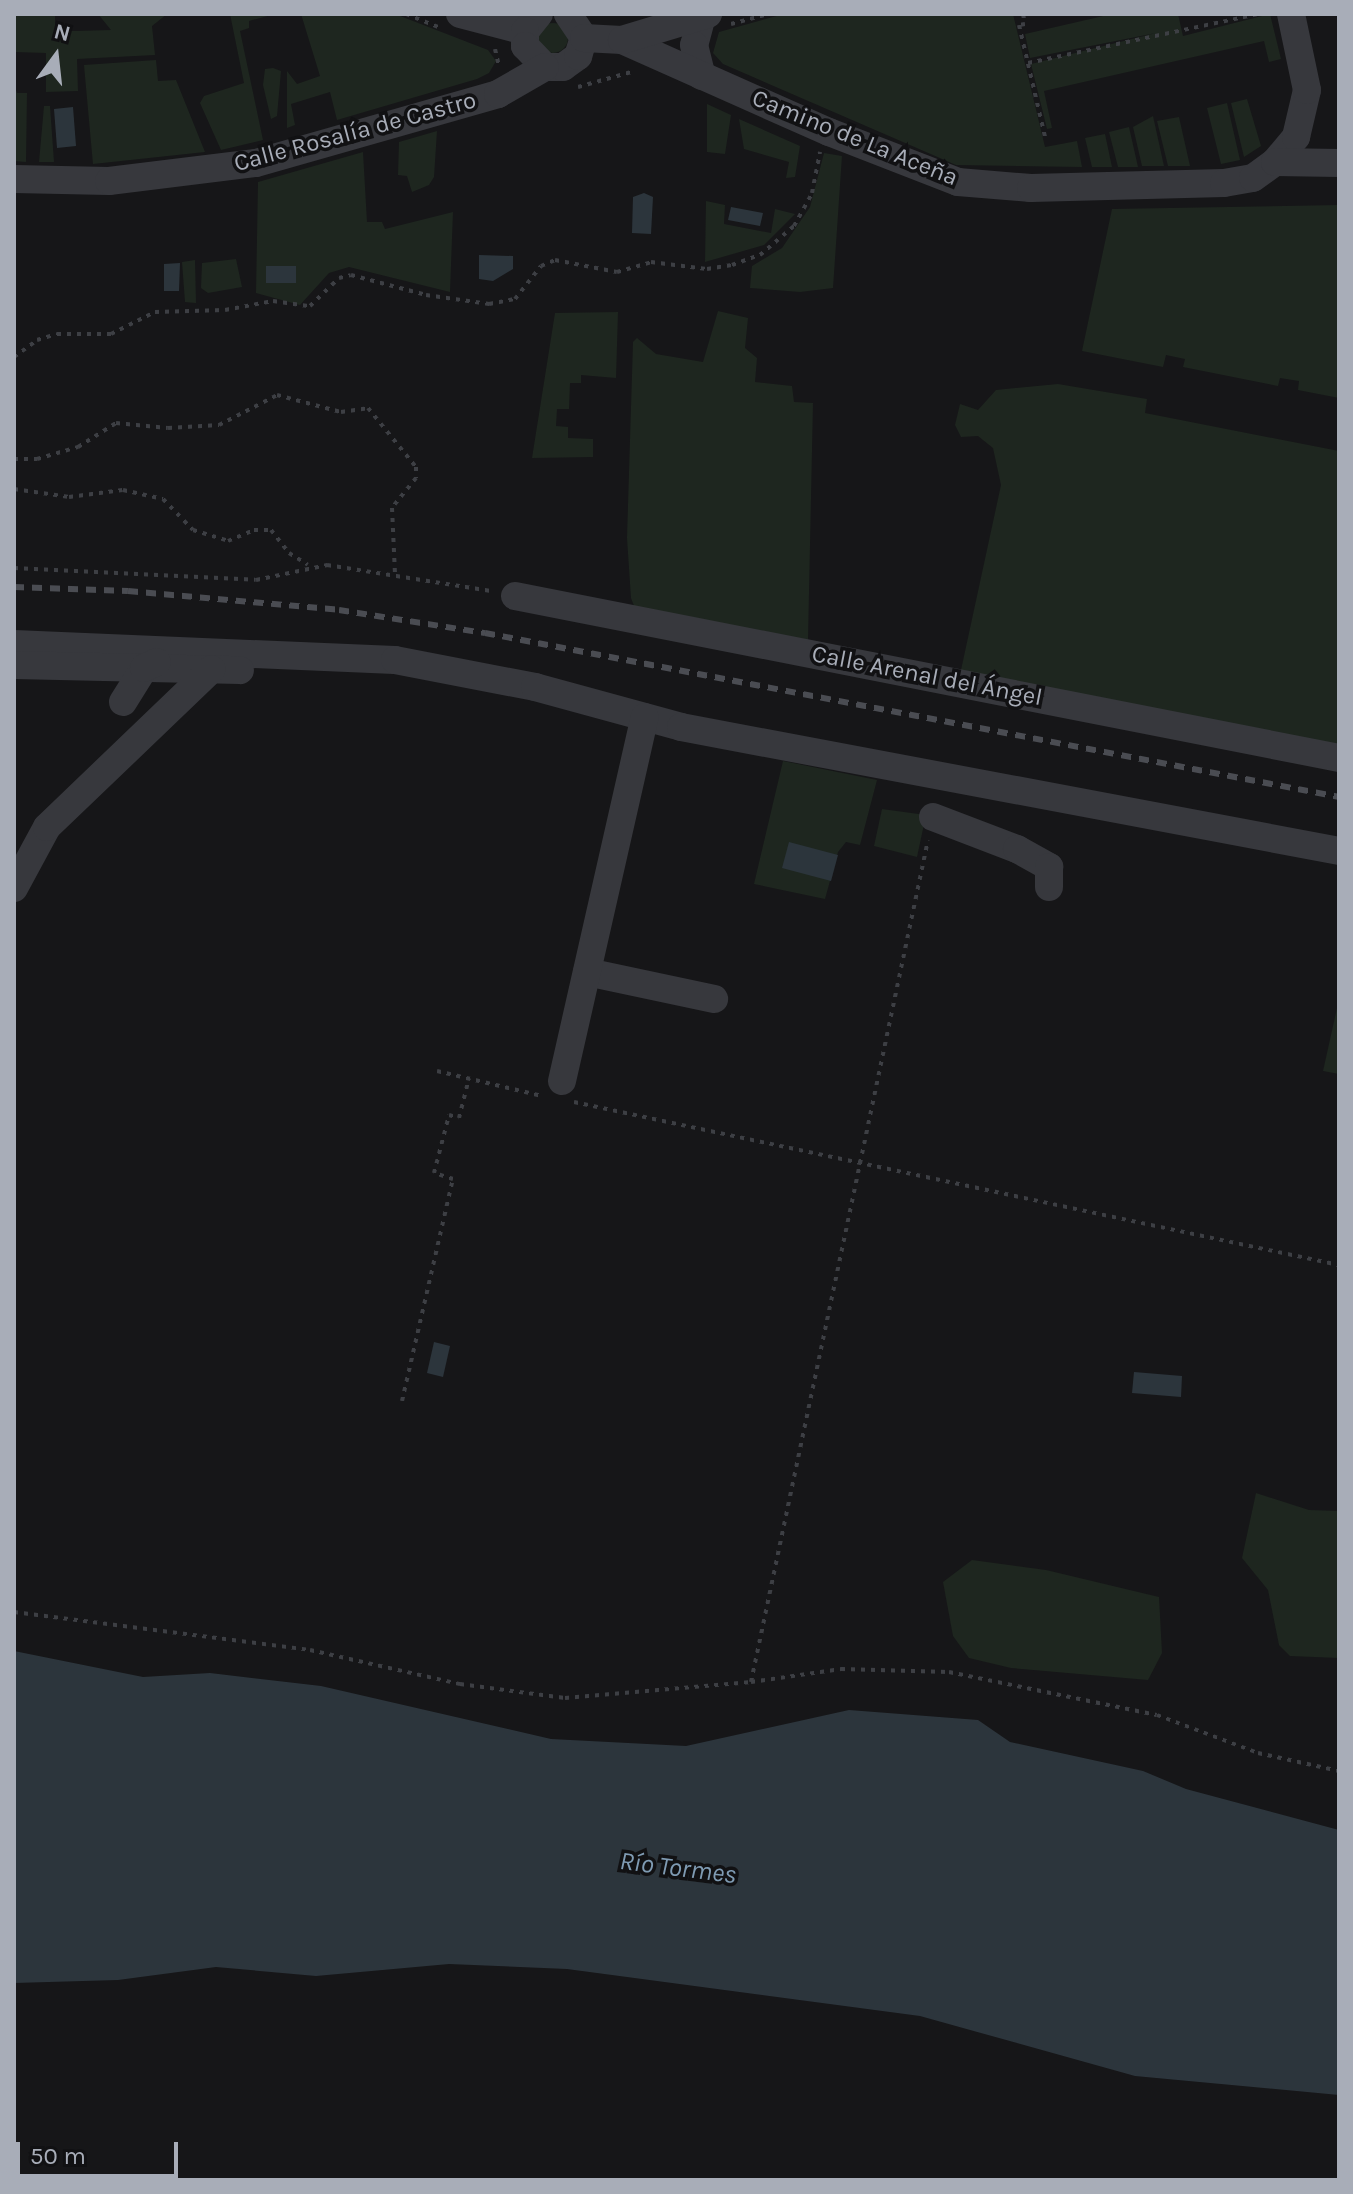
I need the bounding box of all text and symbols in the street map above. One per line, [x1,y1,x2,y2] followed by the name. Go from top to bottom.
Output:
[16,16,96,96] north arrow
[51,18,73,47] text: N
[748,84,962,192] street label: Camino de La Aceña
[231,86,479,178] street label: Calle Rosalía de Castro
[809,640,1045,712] street label: Calle Arenal del Ángel
[618,1845,738,1891] water label: Río Tormes
[20,2126,182,2176] scale bar
[30,2142,86,2170] text: 50 m

